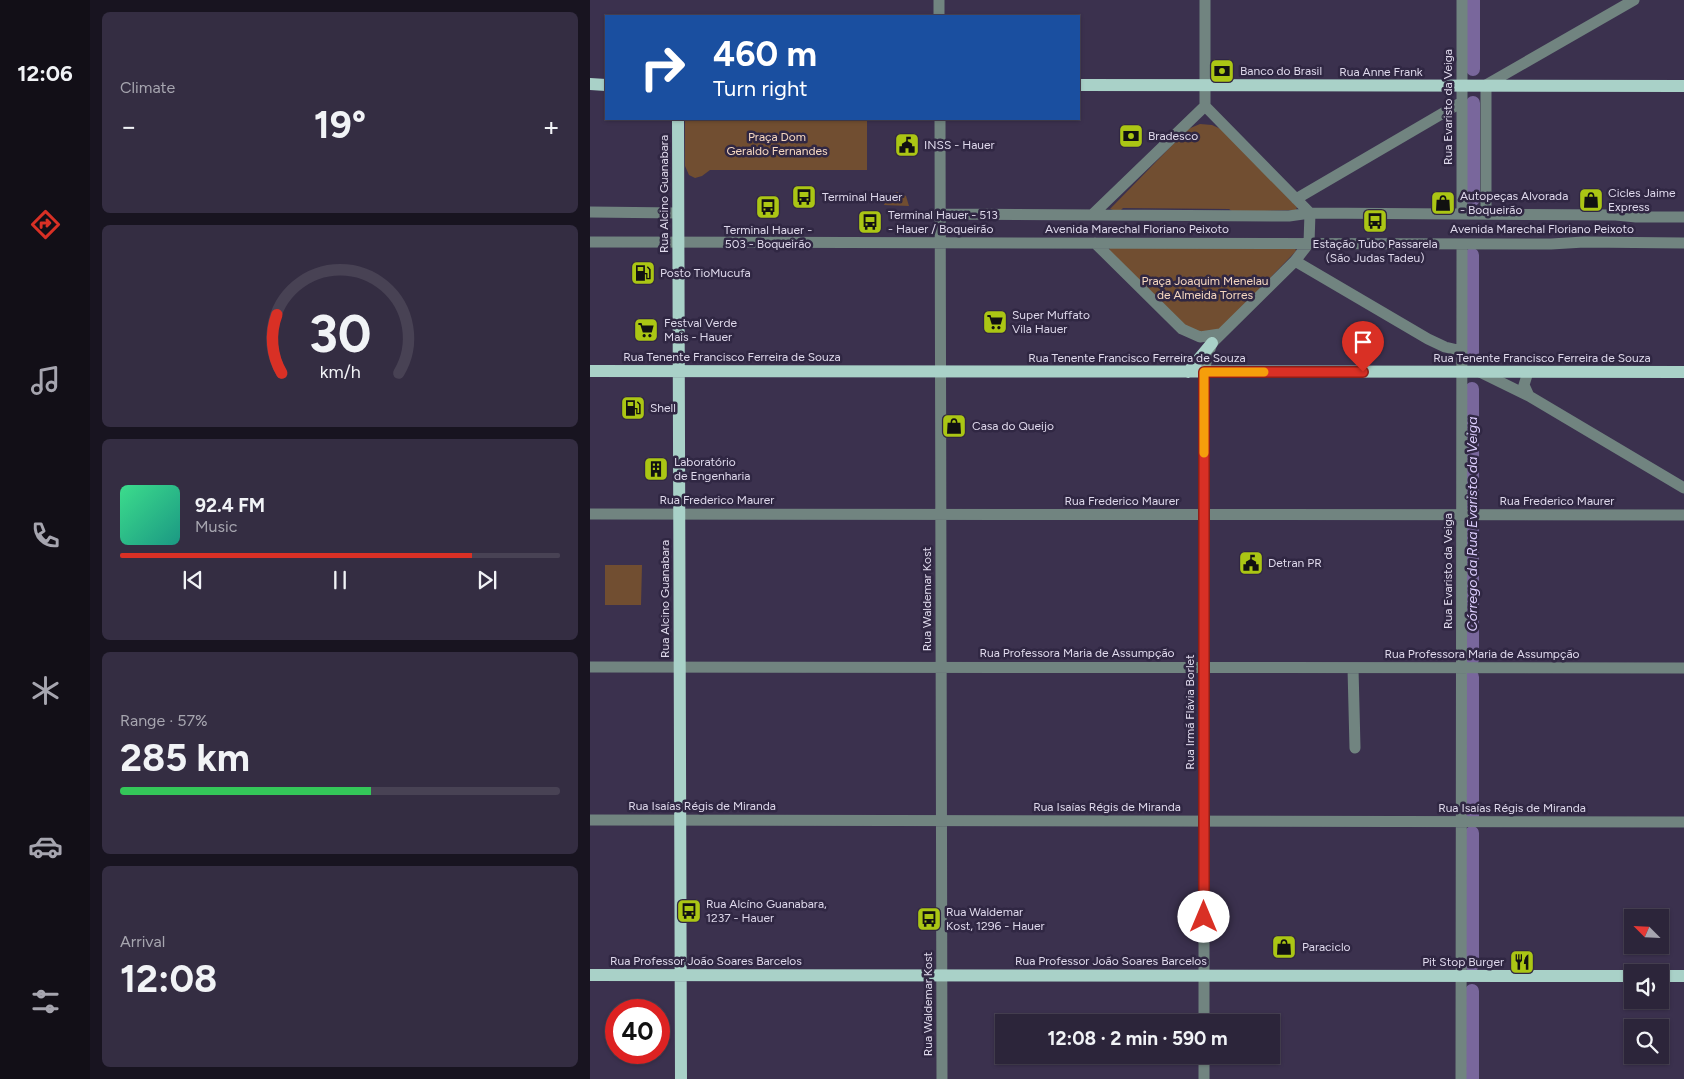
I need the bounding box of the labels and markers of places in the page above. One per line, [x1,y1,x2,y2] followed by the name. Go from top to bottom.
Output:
[1209,58,1235,84] bank icon: Banco do Brasil
[1240,64,1322,78] place label: Banco do Brasil
[1118,123,1144,149] bank icon: Bradesco
[1148,129,1198,143] place label: Bradesco
[894,132,920,158] public building icon: INSS - Hauer
[924,138,995,152] place label: INSS - Hauer
[791,184,817,210] bus stop icon: Terminal Hauer
[1608,186,1676,214] place label: Cicles Jaime Express
[1578,187,1604,213] shop icon: Cicles Jaime Express
[1460,189,1568,217] place label: Autopeças Alvorada - Boqueirão
[822,190,902,204] place label: Terminal Hauer
[1430,190,1456,216] shop icon: Autopeças Alvorada - Boqueirão
[755,194,781,220] bus stop icon: Terminal Hauer - 503 - Boqueirão
[888,208,998,236] place label: Terminal Hauer - 513 - Hauer / Boqueirão
[1362,208,1388,234] bus stop icon: Estação Tubo Passarela (São Judas Tadeu)
[857,209,883,235] bus stop icon: Terminal Hauer - 513 - Hauer / Boqueirão
[724,223,812,251] place label: Terminal Hauer - 503 - Boqueirão
[1312,237,1438,265] place label: Estação Tubo Passarela (São Judas Tadeu)
[630,260,656,286] fuel station icon: Posto TioMucufa
[660,266,751,280] place label: Posto TioMucufa
[1012,308,1090,336] place label: Super Muffato Vila Hauer
[982,309,1008,335] supermarket icon: Super Muffato Vila Hauer
[664,316,737,344] place label: Festval Verde Mais - Hauer
[633,317,659,343] supermarket icon: Festval Verde Mais - Hauer
[1342,321,1384,372] pin
[620,395,646,421] fuel station icon: Shell
[650,401,676,415] place label: Shell
[941,413,967,439] shop icon: Casa do Queijo
[972,419,1054,433] place label: Casa do Queijo
[674,455,750,483] place label: Laboratório de Engenharia
[643,456,669,482] building icon: Laboratório de Engenharia
[1238,550,1264,576] public building icon: Detran PR
[1268,556,1322,570] place label: Detran PR
[706,897,827,925] place label: Rua Alcíno Guanabara, 1237 - Hauer
[676,898,702,924] bus stop icon: Rua Alcíno Guanabara, 1237 - Hauer
[946,905,1045,933] place label: Rua Waldemar Kost, 1296 - Hauer
[916,906,942,932] bus stop icon: Rua Waldemar Kost, 1296 - Hauer
[1271,934,1297,960] shop icon: Paraciclo
[1302,940,1351,954] place label: Paraciclo
[1509,949,1535,975] restaurant icon: Pit Stop Burger
[1422,955,1504,969] place label: Pit Stop Burger

